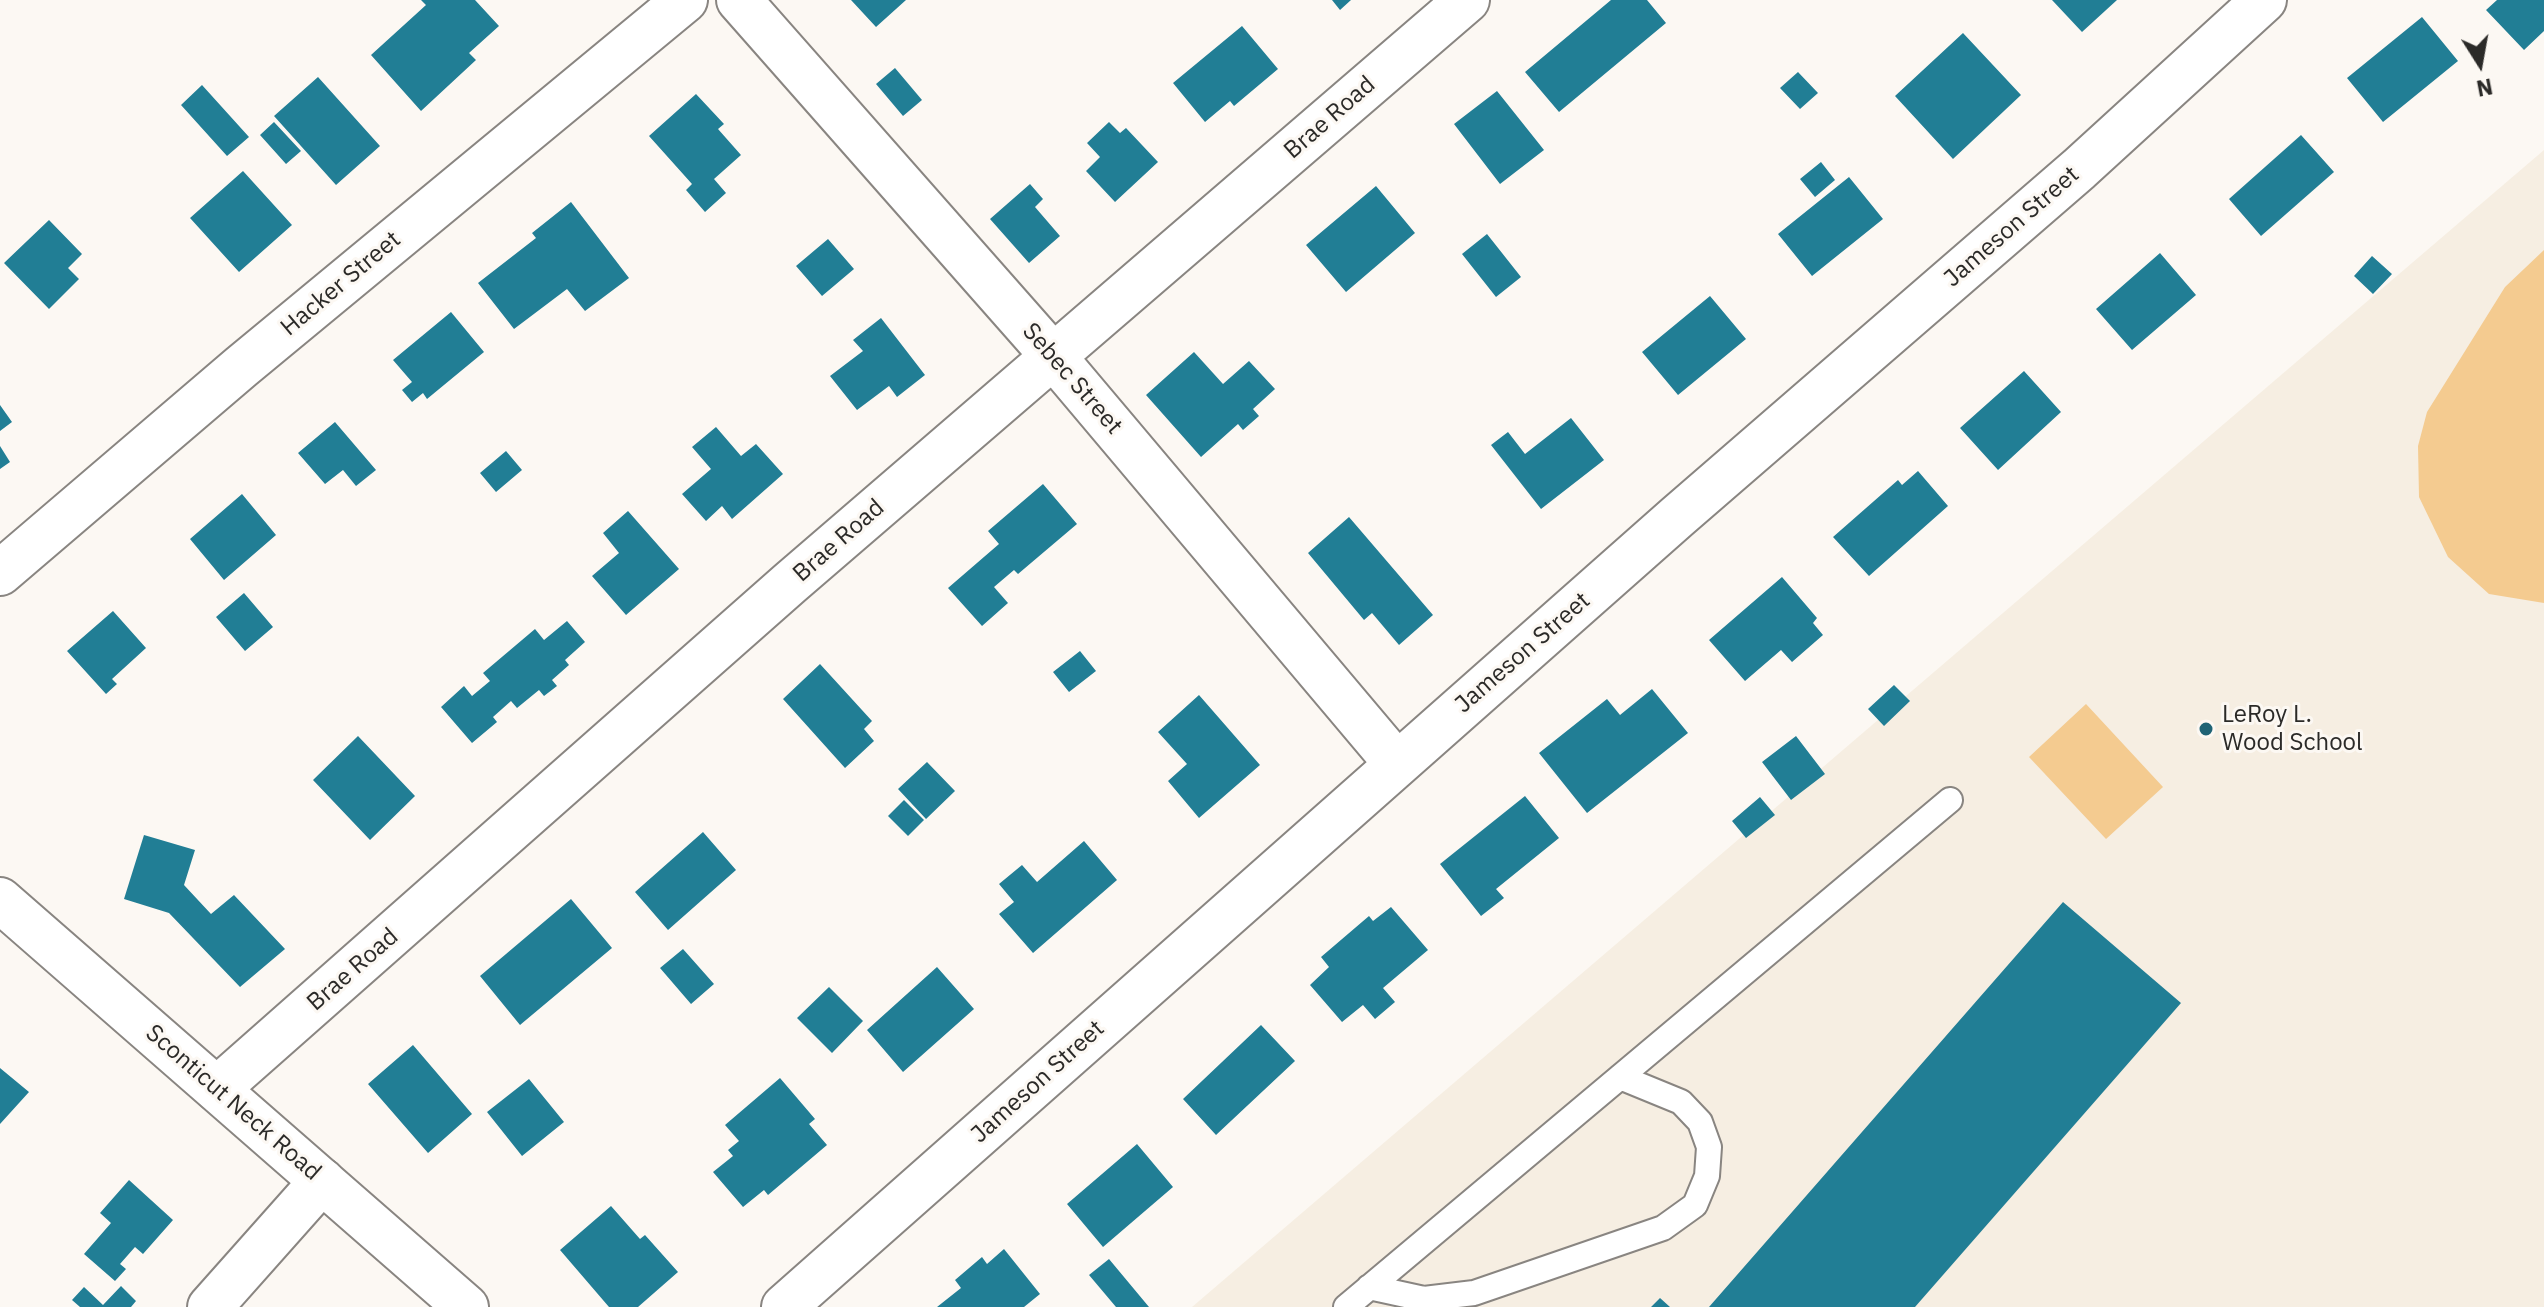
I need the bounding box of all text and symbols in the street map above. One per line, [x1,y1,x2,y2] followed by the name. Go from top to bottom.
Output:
[2440,24,2520,104] north arrow
[1279,71,1381,165] street label: Brae Road
[2474,72,2495,104] text: N
[1939,161,2085,293] street label: Jameson Street
[275,226,407,342] street label: Hacker Street
[1016,318,1128,440] street label: Sebec Street
[788,494,890,588] street label: Brae Road
[1450,587,1596,719] street label: Jameson Street
[2222,701,2363,757] place label: LeRoy L. Wood School
[2197,720,2215,738] marker: LeRoy L. Wood School
[302,923,404,1017] street label: Brae Road
[965,1015,1111,1149] street label: Jameson Street
[139,1019,327,1187] street label: Sconticut Neck Road

